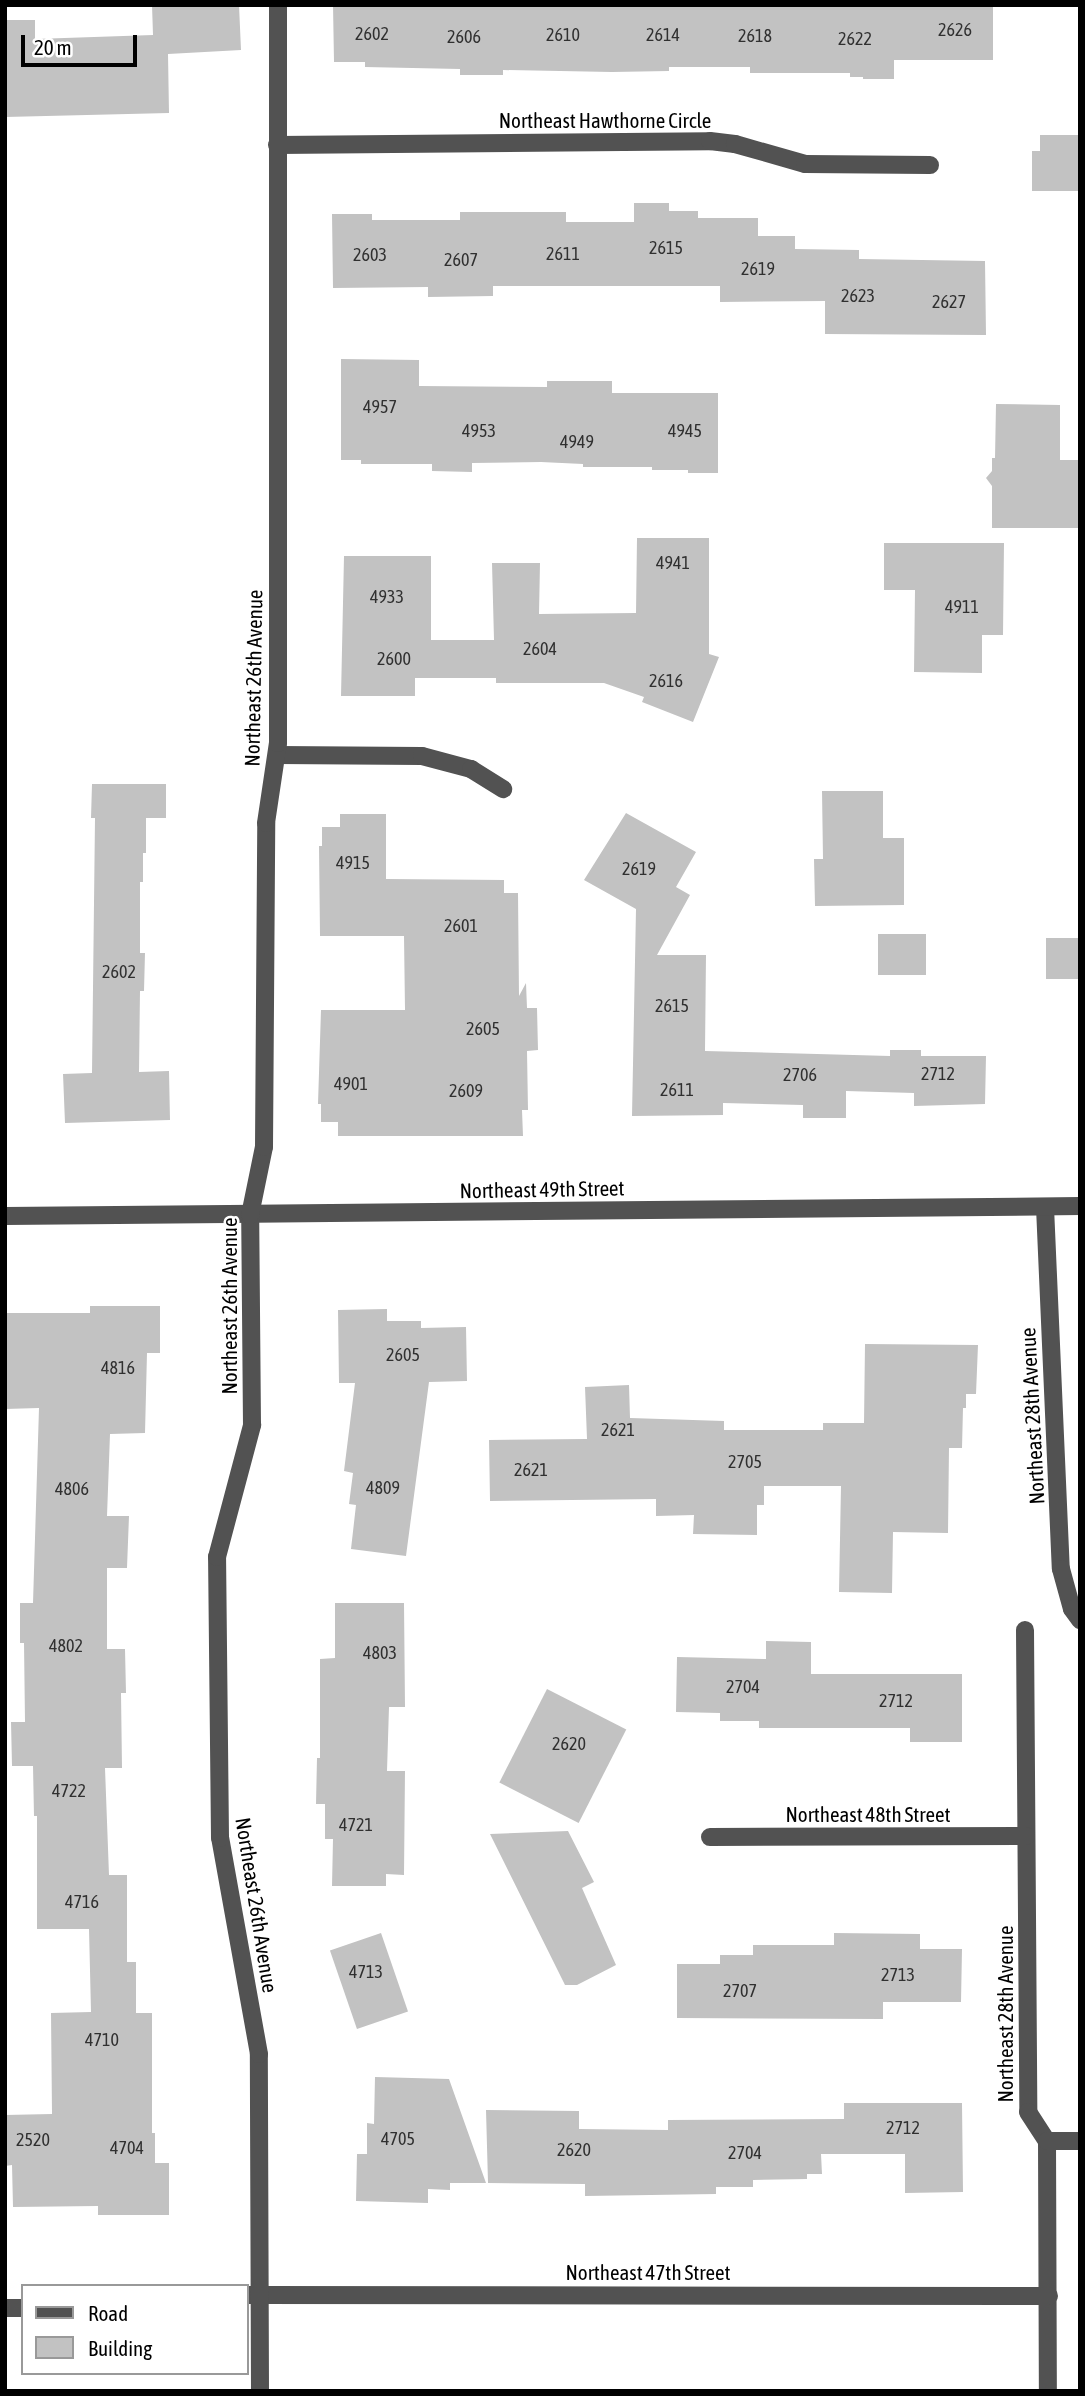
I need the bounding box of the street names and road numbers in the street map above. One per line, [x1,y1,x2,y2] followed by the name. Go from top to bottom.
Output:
[499,107,711,133] street label: Northeast Hawthorne Circle
[239,589,267,767] street label: Northeast 26th Avenue
[459,1175,625,1203] street label: Northeast 49th Street
[216,1217,242,1395] street label: Northeast 26th Avenue
[1015,1327,1049,1505] street label: Northeast 28th Avenue
[785,1801,951,1827] street label: Northeast 48th Street
[231,1816,283,1994] street label: Northeast 26th Avenue
[992,1925,1018,2103] street label: Northeast 28th Avenue
[565,2259,731,2285] street label: Northeast 47th Street

